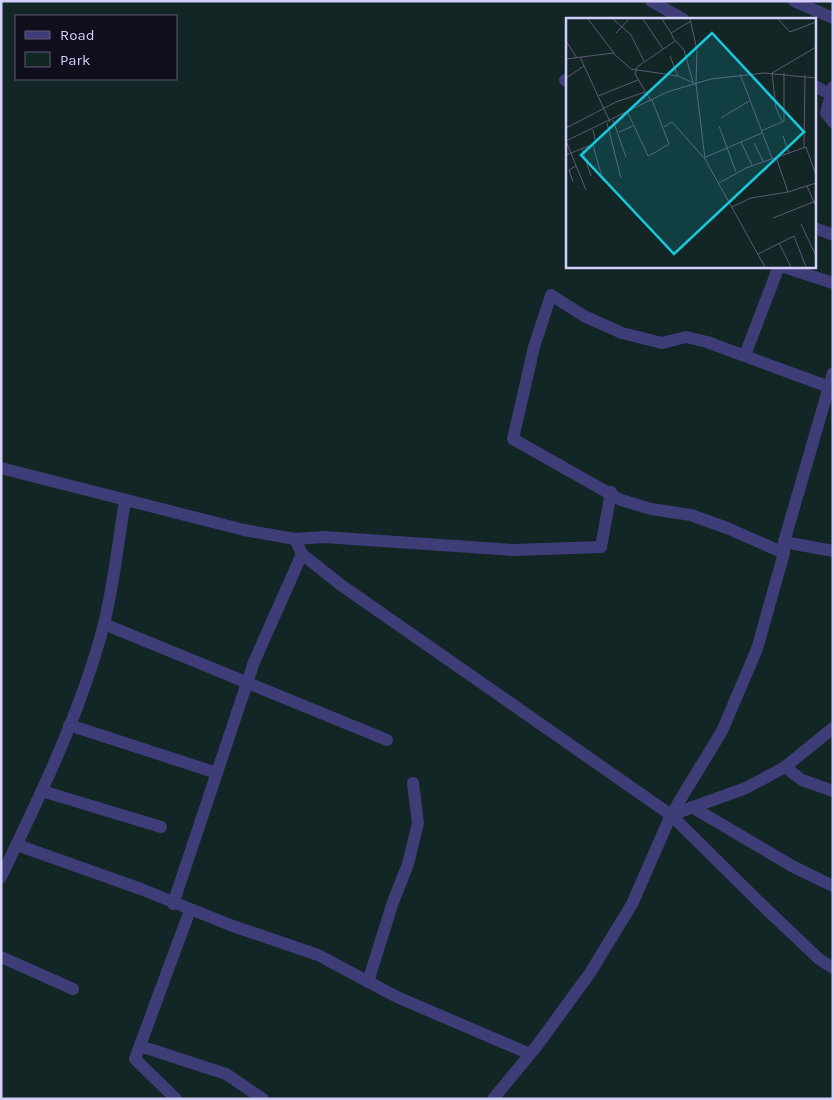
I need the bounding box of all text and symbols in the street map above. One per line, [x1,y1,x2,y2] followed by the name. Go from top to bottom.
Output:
[15,15,178,80] legend
[566,18,816,268] inset map
[60,26,95,44] text: Road
[60,51,90,69] text: Park

